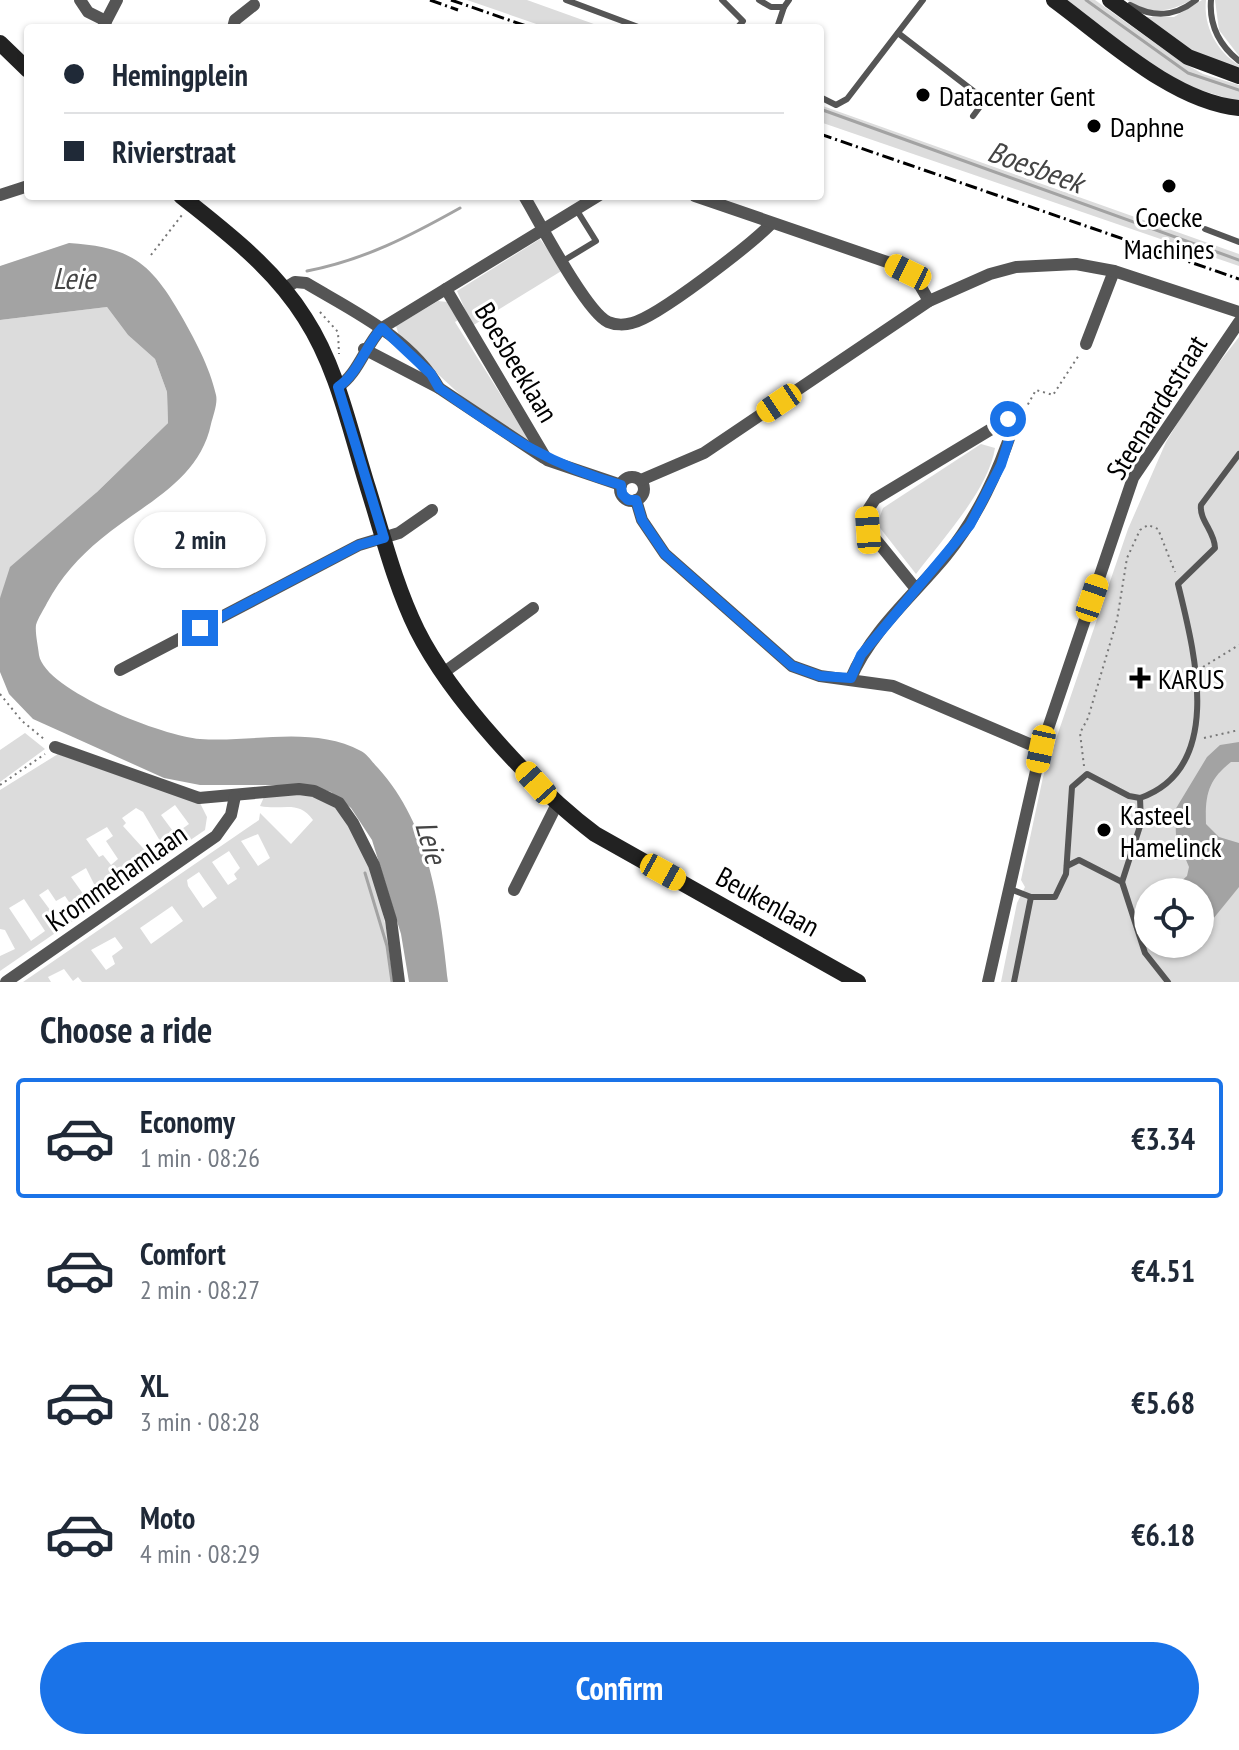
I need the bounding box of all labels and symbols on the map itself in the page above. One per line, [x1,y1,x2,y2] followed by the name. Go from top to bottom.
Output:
[939,77,1095,114] place label: Datacenter Gent
[914,86,932,104] marker: Datacenter Gent
[1110,108,1184,145] place label: Daphne
[1085,117,1103,135] marker: Daphne
[983,131,1092,202] water label: Boesbeek
[1160,177,1178,195] marker: Coecke Machines
[1124,198,1214,267] place label: Coecke Machines
[881,251,935,293] car
[53,258,97,297] water label: Leie
[467,295,567,429] street label: Boesbeeklaan
[1097,328,1215,486] street label: Steenaardestraat
[752,380,806,426] car
[990,401,1026,437] route start
[854,505,882,555] car
[134,512,266,568] callout: 2 min
[1073,571,1111,625] car
[182,610,218,646] route end
[1158,660,1224,697] place label: KARUS
[1129,667,1151,689] marker: KARUS
[1024,723,1058,775] car
[511,757,561,809] car
[1120,796,1222,865] place label: Kasteel Hamelinck
[38,815,194,939] street label: Krommehamlaan
[407,816,457,869] water label: Leie
[1095,821,1113,839] marker: Kasteel Hamelinck
[636,850,690,894] car
[710,858,826,944] street label: Beukenlaan

